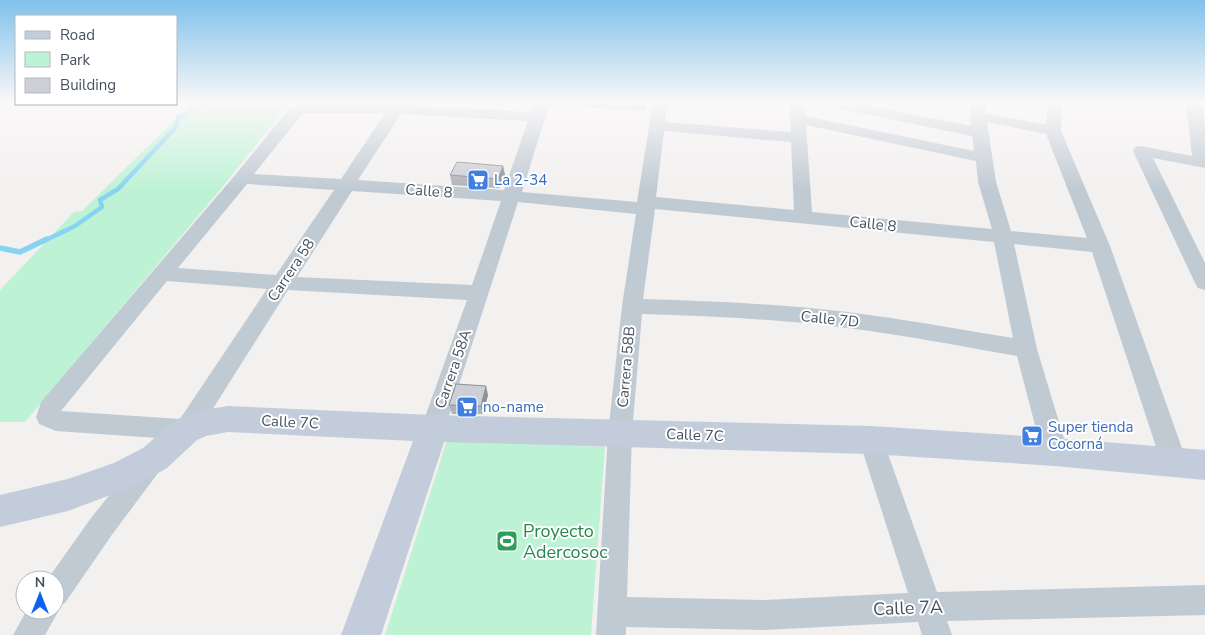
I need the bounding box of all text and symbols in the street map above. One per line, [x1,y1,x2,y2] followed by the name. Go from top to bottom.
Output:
[15,15,178,105] legend
[60,25,95,45] text: Road
[60,50,90,70] text: Park
[60,75,116,95] text: Building
[466,168,490,192] supermarket icon: La 2-34
[494,170,547,190] place label: La 2-34
[405,179,453,203] street label: Calle 8
[848,212,898,236] street label: Calle 8
[263,235,319,305] street label: Carrera 58
[800,306,860,332] street label: Calle 7D
[612,325,640,409] street label: Carrera 58B
[430,327,476,411] street label: Carrera 58A
[455,395,479,419] supermarket icon: no-name
[483,397,544,417] place label: no-name
[261,411,319,433] street label: Calle 7C
[1048,417,1134,454] place label: Super tienda Cocorná
[666,424,724,446] street label: Calle 7C
[1020,424,1044,448] supermarket icon: Super tienda Cocorná
[523,519,608,564] place label: Proyecto Adercosoc
[495,529,519,553] sports icon: Proyecto Adercosoc
[15,570,65,620] north arrow
[35,573,45,592] text: N
[873,595,943,621] street label: Calle 7A

